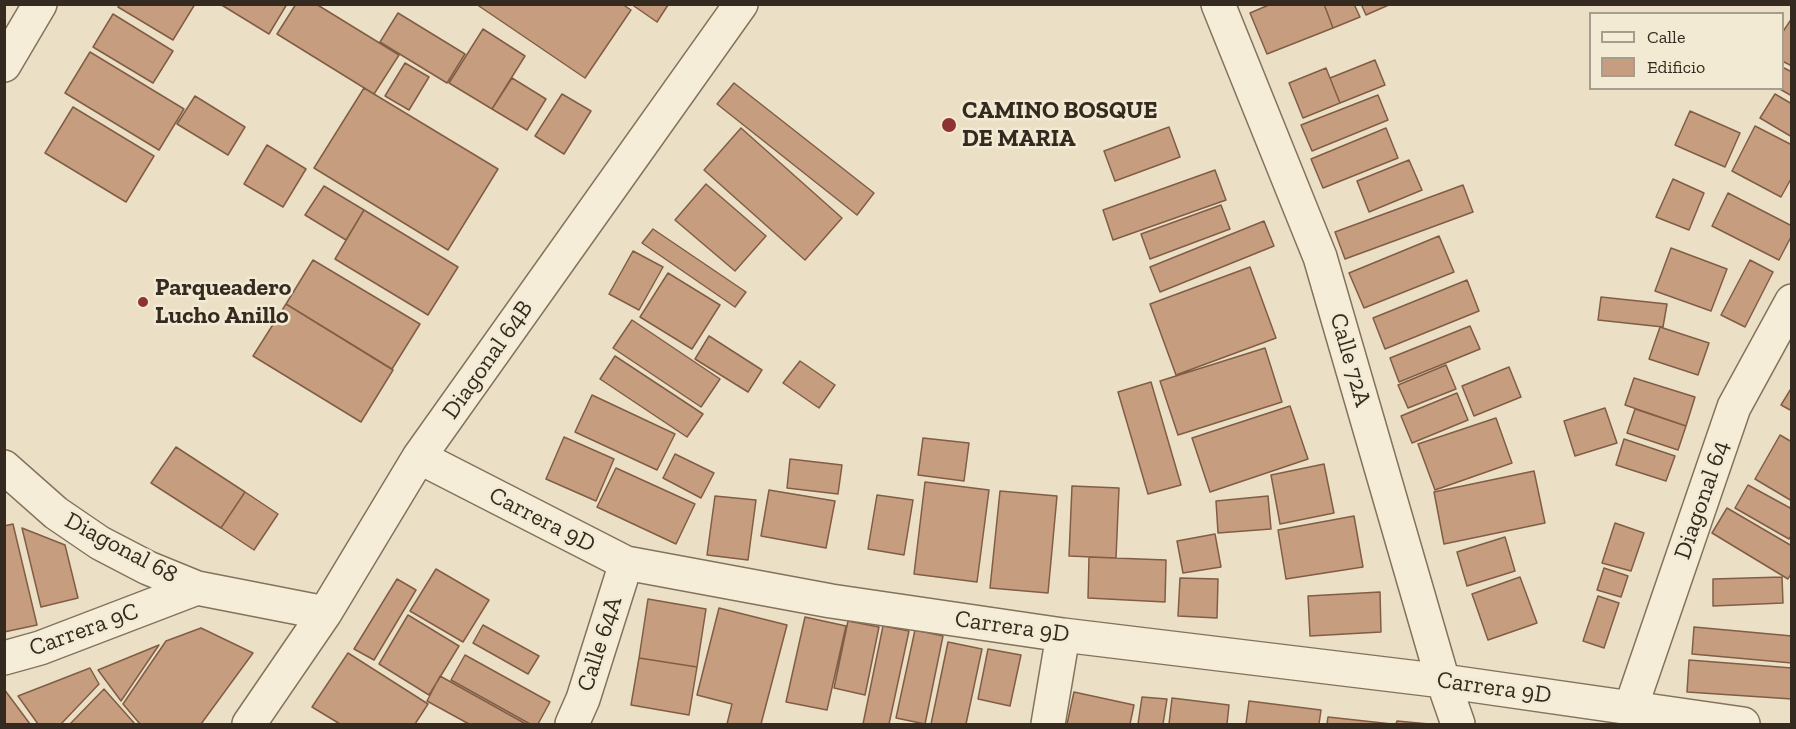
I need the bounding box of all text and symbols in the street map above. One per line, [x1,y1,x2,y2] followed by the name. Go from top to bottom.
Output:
[1589,12,1784,90] legend
[1647,26,1685,48] text: Calle
[1647,56,1705,78] text: Edificio
[962,97,1157,153] place label: CAMINO BOSQUE DE MARIA
[940,116,958,134] marker: CAMINO BOSQUE DE MARIA
[155,274,291,330] place label: Parqueadero Lucho Anillo
[136,295,150,309] marker: Parqueadero Lucho Anillo
[437,295,539,425] street label: Diagonal 64B
[1323,310,1377,410] street label: Calle 72A
[1668,437,1736,563] street label: Diagonal 64
[484,481,600,559] street label: Carrera 9D
[60,506,182,590] street label: Diagonal 68
[571,593,629,695] street label: Calle 64A
[26,597,142,663] street label: Carrera 9C
[953,605,1071,649] street label: Carrera 9D
[1435,666,1553,710] street label: Carrera 9D

